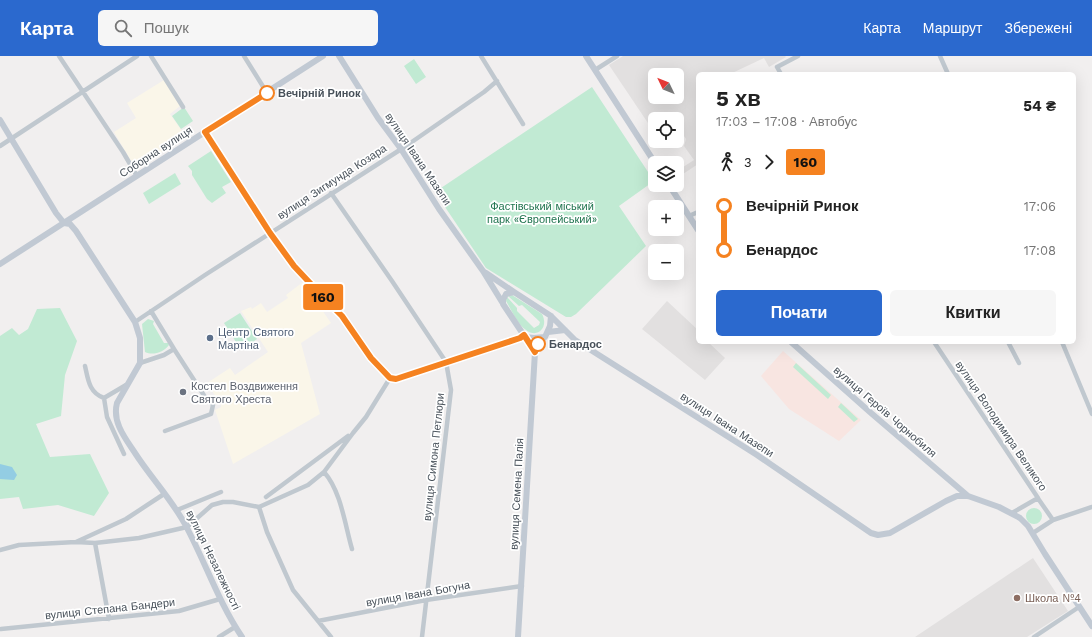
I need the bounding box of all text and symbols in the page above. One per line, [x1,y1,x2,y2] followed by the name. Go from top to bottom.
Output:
[98,10,378,46] search box
[20,17,74,40] text: Карта
[112,17,134,39] icon: search
[144,19,189,37] text: Пошук
[863,20,901,36] text: Карта
[923,20,982,36] text: Маршрут
[1004,20,1072,36] text: Збережені
[648,68,684,104] north arrow
[648,68,684,280] map controls
[259,85,275,101] marker: Вечірній Ринок
[716,86,761,111] text: 5 хв
[278,87,361,100] place label: Вечірній Ринок
[1023,97,1056,115] text: 54 ₴
[382,110,454,208] street label: вулиця Івана Мазепи
[648,112,684,148] button: locate
[716,114,857,129] text: 17:03 – 17:08 · Автобус
[117,124,195,180] street label: Соборна вулиця
[275,141,390,222] street label: вулиця Зигмунда Козара
[716,151,738,173] icon: walk
[758,151,780,173] icon: forward
[794,154,817,170] text: 160
[744,155,752,170] text: 3
[648,156,684,192] button: layers
[746,197,859,215] text: Вечірній Ринок
[1024,199,1056,214] text: 17:06
[487,200,597,226] park label: Фастівський міський парк «Європейський»
[648,200,684,236] button: +
[746,241,818,259] text: Бенардос
[1024,243,1056,258] text: 17:08
[648,244,684,280] button: −
[300,284,346,310] line badge: 160
[311,289,335,305] text: 160
[716,290,882,336] button: Почати
[890,290,1056,336] button: Квитки
[218,326,294,352] place label: Центр Святого Мартіна
[205,333,215,343] marker: Центр Святого Мартіна
[530,336,546,352] marker: Бенардос
[549,338,602,351] place label: Бенардос
[953,359,1049,493] street label: вулиця Володимира Великого
[831,364,939,460] street label: вулиця Героїв Чорнобиля
[191,380,298,406] place label: Костел Воздвиження Святого Хреста
[178,387,188,397] marker: Костел Воздвиження Святого Хреста
[678,390,776,460] street label: вулиця Івана Мазепи
[421,392,447,522] street label: вулиця Симона Петлюри
[508,438,526,550] street label: вулиця Семена Палія
[183,508,243,612] street label: вулиця Незалежності
[365,578,472,610] street label: вулиця Івана Богуна
[1025,592,1081,605] place label: Школа №4
[1012,593,1022,603] marker: Школа №4
[44,596,176,622] street label: вулиця Степана Бандери

